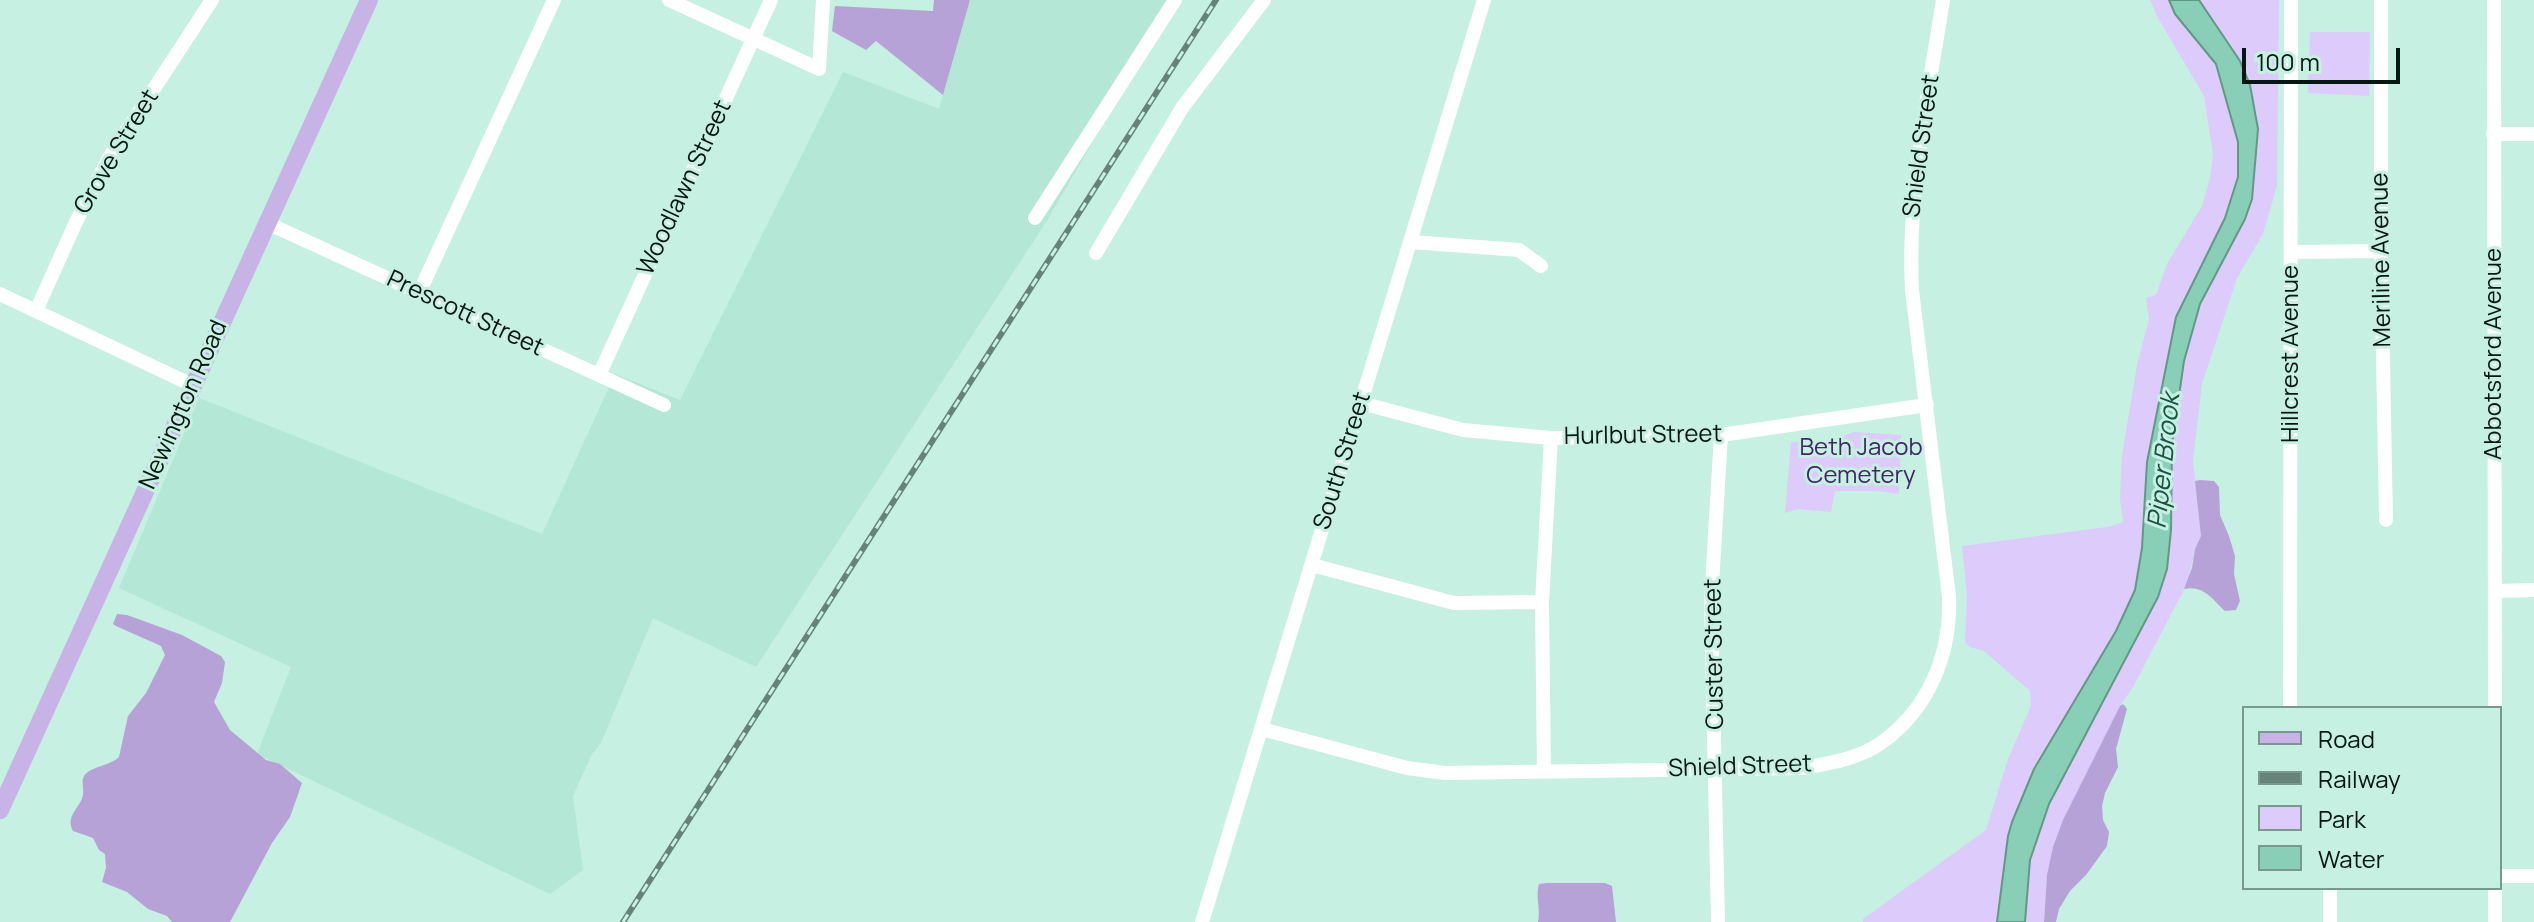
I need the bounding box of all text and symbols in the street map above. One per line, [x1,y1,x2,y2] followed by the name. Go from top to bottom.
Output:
[2246,32,2404,82] scale bar
[2256,45,2320,78] text: 100 m
[1898,73,1946,219] street label: Shield Street
[69,85,165,219] street label: Grove Street
[632,96,738,280] street label: Woodlawn Street
[2366,172,2398,348] street label: Meriline Avenue
[2480,248,2508,460] street label: Abbotsford Avenue
[382,265,548,363] street label: Prescott Street
[2277,265,2305,443] street label: Hillcrest Avenue
[134,316,234,494] street label: Newington Road
[1308,389,1378,533] street label: South Street
[2142,392,2188,530] water label: Piper Brook
[1564,420,1722,452] street label: Hurlbut Street
[1799,434,1923,490] park label: Beth Jacob Cemetery
[1699,578,1731,730] street label: Custer Street
[2242,706,2502,890] legend
[2318,722,2375,755] text: Road
[1668,750,1812,784] street label: Shield Street
[2318,762,2401,795] text: Railway
[2318,802,2366,835] text: Park
[2318,842,2385,875] text: Water

